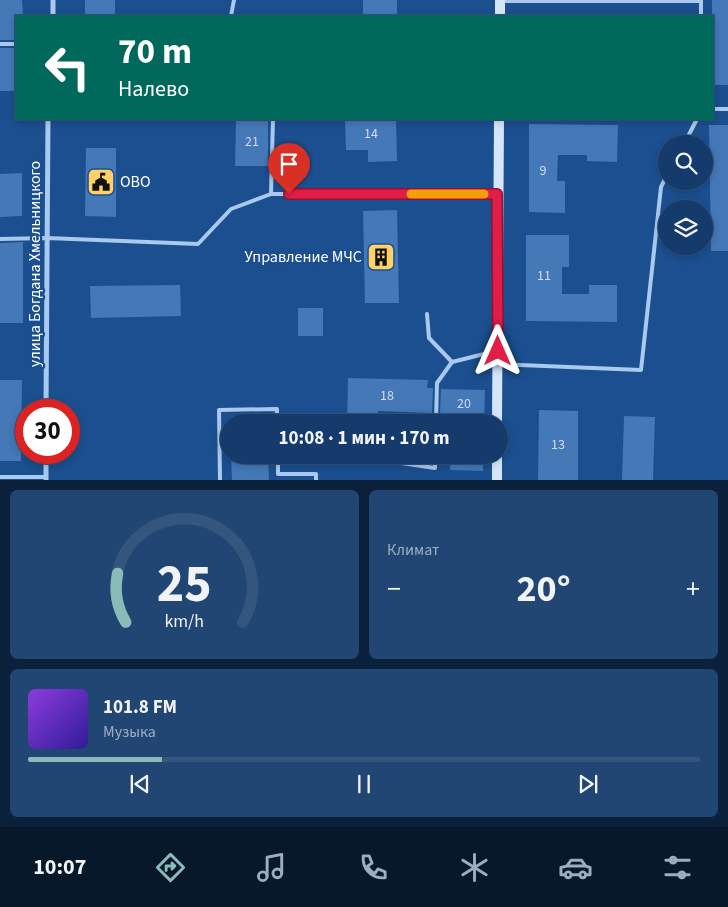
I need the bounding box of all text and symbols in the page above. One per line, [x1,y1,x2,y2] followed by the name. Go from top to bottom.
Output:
[118,27,192,77] text: 70 m
[35,35,100,100] icon: left
[118,73,189,105] text: Налево
[364,124,378,144] house number: 14
[245,132,259,152] house number: 21
[658,135,713,255] map controls
[658,135,713,190] button: search
[268,143,310,194] pin
[275,150,303,178] icon: arrive
[24,161,46,367] street label: улица Богдана Хмельницкого
[540,161,547,181] house number: 9
[86,167,116,197] public building icon: ОВО
[120,171,151,193] place label: ОВО
[658,200,713,255] button: layers
[366,242,396,272] building icon: Управление МЧС
[245,246,362,268] place label: Управление МЧС
[537,266,551,286] house number: 11
[471,324,523,376] position arrow
[380,386,394,406] house number: 18
[457,394,471,414] house number: 20
[15,399,80,464] speed limit sign: 30
[278,425,450,452] text: 10:08 · 1 мин · 170 m
[551,435,565,455] house number: 13
[387,539,439,561] text: Климат
[157,548,212,622] text: 25
[517,562,571,616] text: 20°
[387,569,401,609] text: −
[686,569,700,609] text: +
[165,609,204,634] text: km/h
[103,694,177,721] text: 101.8 FM
[103,721,156,743] text: Музыка
[126,770,154,798] icon: previous
[350,770,378,798] icon: pause
[574,770,602,798] icon: next
[153,850,188,885] icon: directions
[254,850,289,885] icon: music
[356,850,391,885] icon: phone
[457,850,492,885] icon: climate
[558,850,593,885] icon: car
[660,850,695,885] icon: filters
[33,851,86,883] text: 10:07

